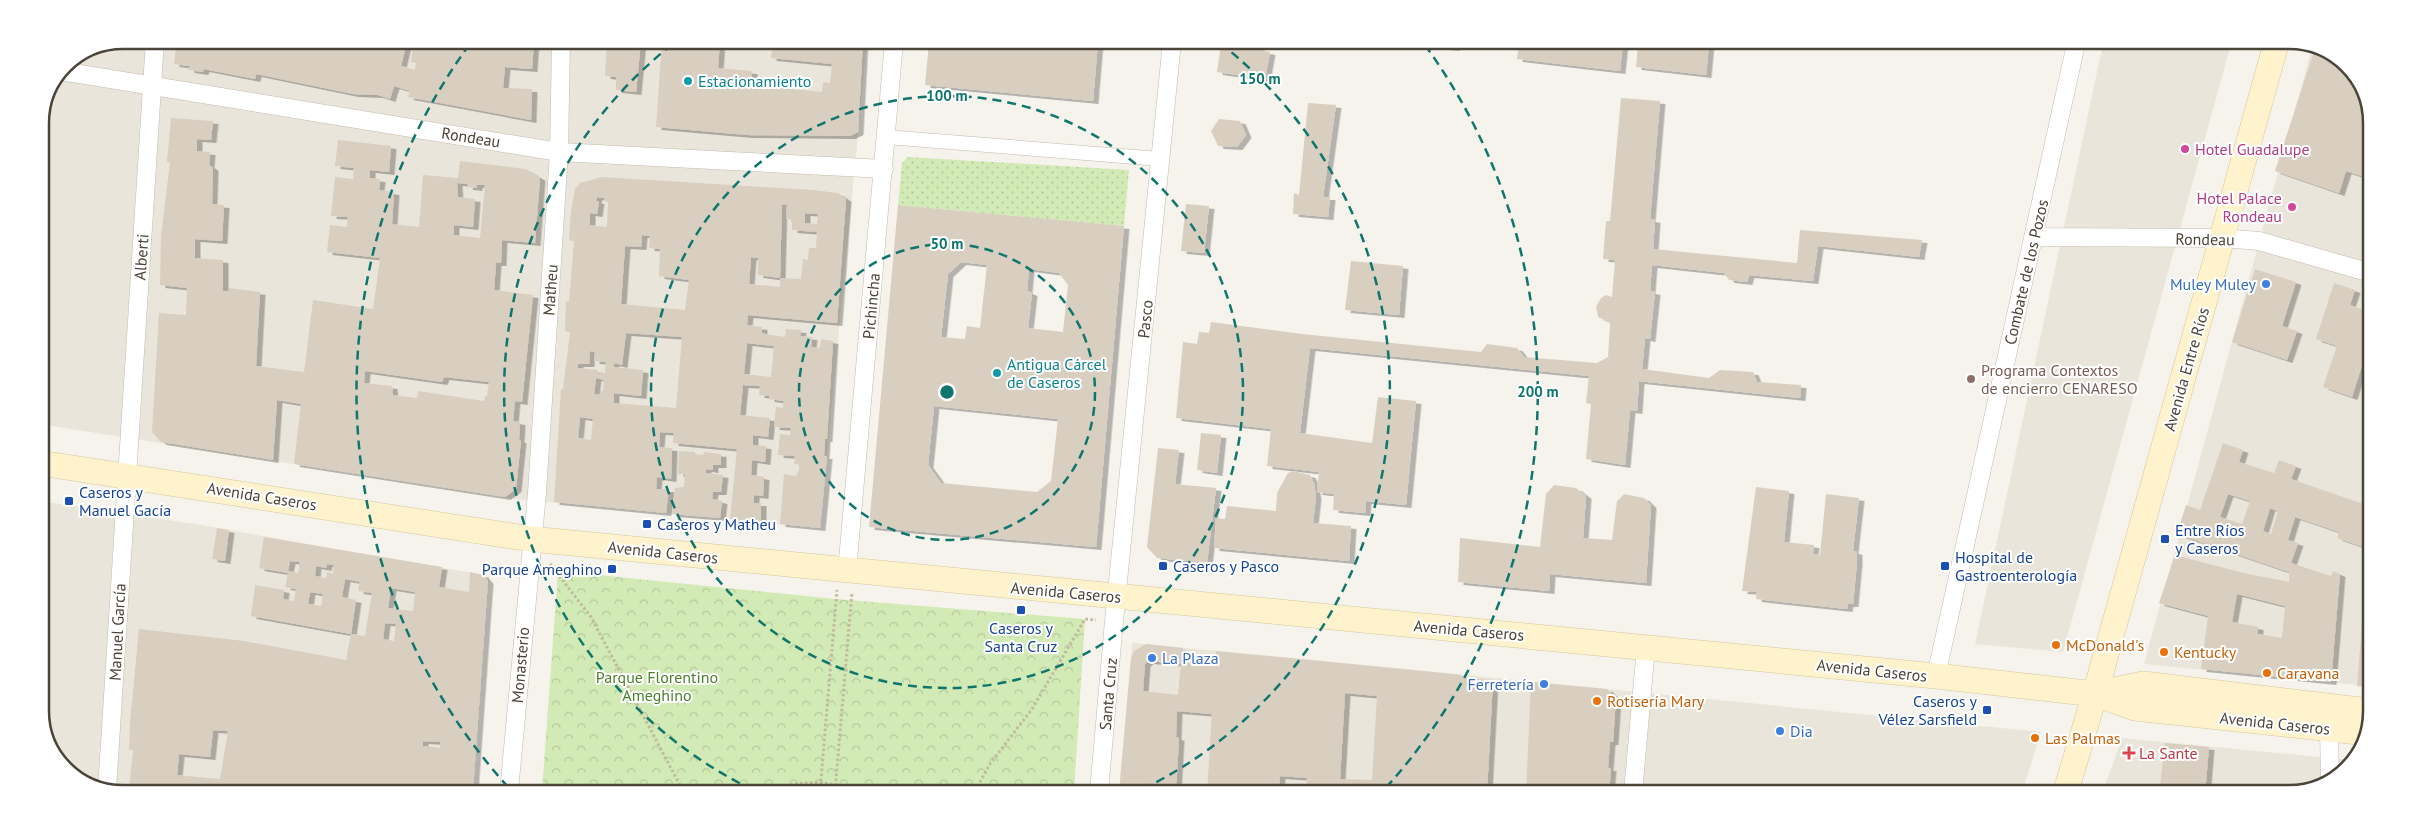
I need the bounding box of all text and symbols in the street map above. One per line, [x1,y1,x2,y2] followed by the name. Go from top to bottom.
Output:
[1239,69,1281,88] text: 150 m
[698,71,811,91] place label: Estacionamiento
[682,75,694,87] marker: Estacionamiento
[926,86,968,105] text: 100 m
[440,122,502,152] street label: Rondeau
[2195,139,2310,159] place label: Hotel Guadalupe
[2179,143,2191,155] marker: Hotel Guadalupe
[2196,188,2282,226] place label: Hotel Palace Rondeau
[2000,197,2053,347] street label: Combate de los Pozos
[2286,201,2298,213] marker: Hotel Palace Rondeau
[2175,228,2235,250] street label: Rondeau
[129,233,153,281] street label: Alberti
[931,234,963,253] text: 50 m
[538,264,562,316] street label: Matheu
[858,272,884,340] street label: Pichincha
[2170,274,2257,294] place label: Muley Muley
[2260,278,2272,290] marker: Muley Muley
[1133,299,1157,339] street label: Pasco
[2159,305,2213,433] street label: Avenida Entre Ríos
[1007,354,1107,392] place label: Antigua Cárcel de Caseros
[1981,360,2138,398] place label: Programa Contextos de encierro CENARESO
[991,367,1003,379] marker: Antigua Cárcel de Caseros
[1965,373,1977,385] marker: Programa Contextos de encierro CENARESO
[1517,382,1559,401] text: 200 m
[938,383,956,401] centre of rings
[206,477,319,515] street label: Avenida Caseros
[79,482,171,520] place label: Caseros y Manuel Gacía
[63,495,75,507] marker: Caseros y Manuel Gacía
[657,514,776,534] place label: Caseros y Matheu
[641,518,653,530] marker: Caseros y Matheu
[2175,520,2245,558] place label: Entre Ríos y Caseros
[2159,533,2171,545] marker: Entre Ríos y Caseros
[607,536,719,568] street label: Avenida Caseros
[1955,547,2077,585] place label: Hospital de Gastroenterología
[1173,556,1279,576] place label: Caseros y Pasco
[482,559,602,579] place label: Parque Ameghino
[1157,560,1169,572] marker: Caseros y Pasco
[1939,560,1951,572] marker: Hospital de Gastroenterología
[606,563,618,575] marker: Parque Ameghino
[1010,577,1122,607] street label: Avenida Caseros
[104,583,130,681] street label: Manuel García
[1015,604,1027,616] marker: Caseros y Santa Cruz
[1413,615,1525,645] street label: Avenida Caseros
[985,618,1057,656] place label: Caseros y Santa Cruz
[507,626,533,704] street label: Monasterio
[2066,635,2144,655] place label: McDonald's
[2050,639,2062,651] marker: McDonald's
[2174,642,2237,662] place label: Kentucky
[2158,646,2170,658] marker: Kentucky
[1162,648,1219,668] place label: La Plaza
[1146,652,1158,664] marker: La Plaza
[1816,654,1928,686] street label: Avenida Caseros
[1095,657,1121,731] street label: Santa Cruz
[2277,663,2340,683] place label: Caravana
[596,667,718,705] park label: Parque Florentino Ameghino
[2261,667,2273,679] marker: Caravana
[1468,674,1534,694] place label: Ferretería
[1538,678,1550,690] marker: Ferretería
[1607,691,1705,711] place label: Rotisería Mary
[1877,691,1978,729] place label: Caseros y Vélez Sarsfield
[1591,695,1603,707] marker: Rotisería Mary
[1981,704,1993,716] marker: Caseros y Vélez Sarsfield
[2219,707,2331,739] street label: Avenida Caseros
[1790,721,1813,741] place label: Dia
[1774,725,1786,737] marker: Dia
[2045,728,2121,748] place label: Las Palmas
[2029,732,2041,744] marker: Las Palmas
[2139,743,2198,763] place label: La Sante
[2123,747,2135,759] marker: La Sante

